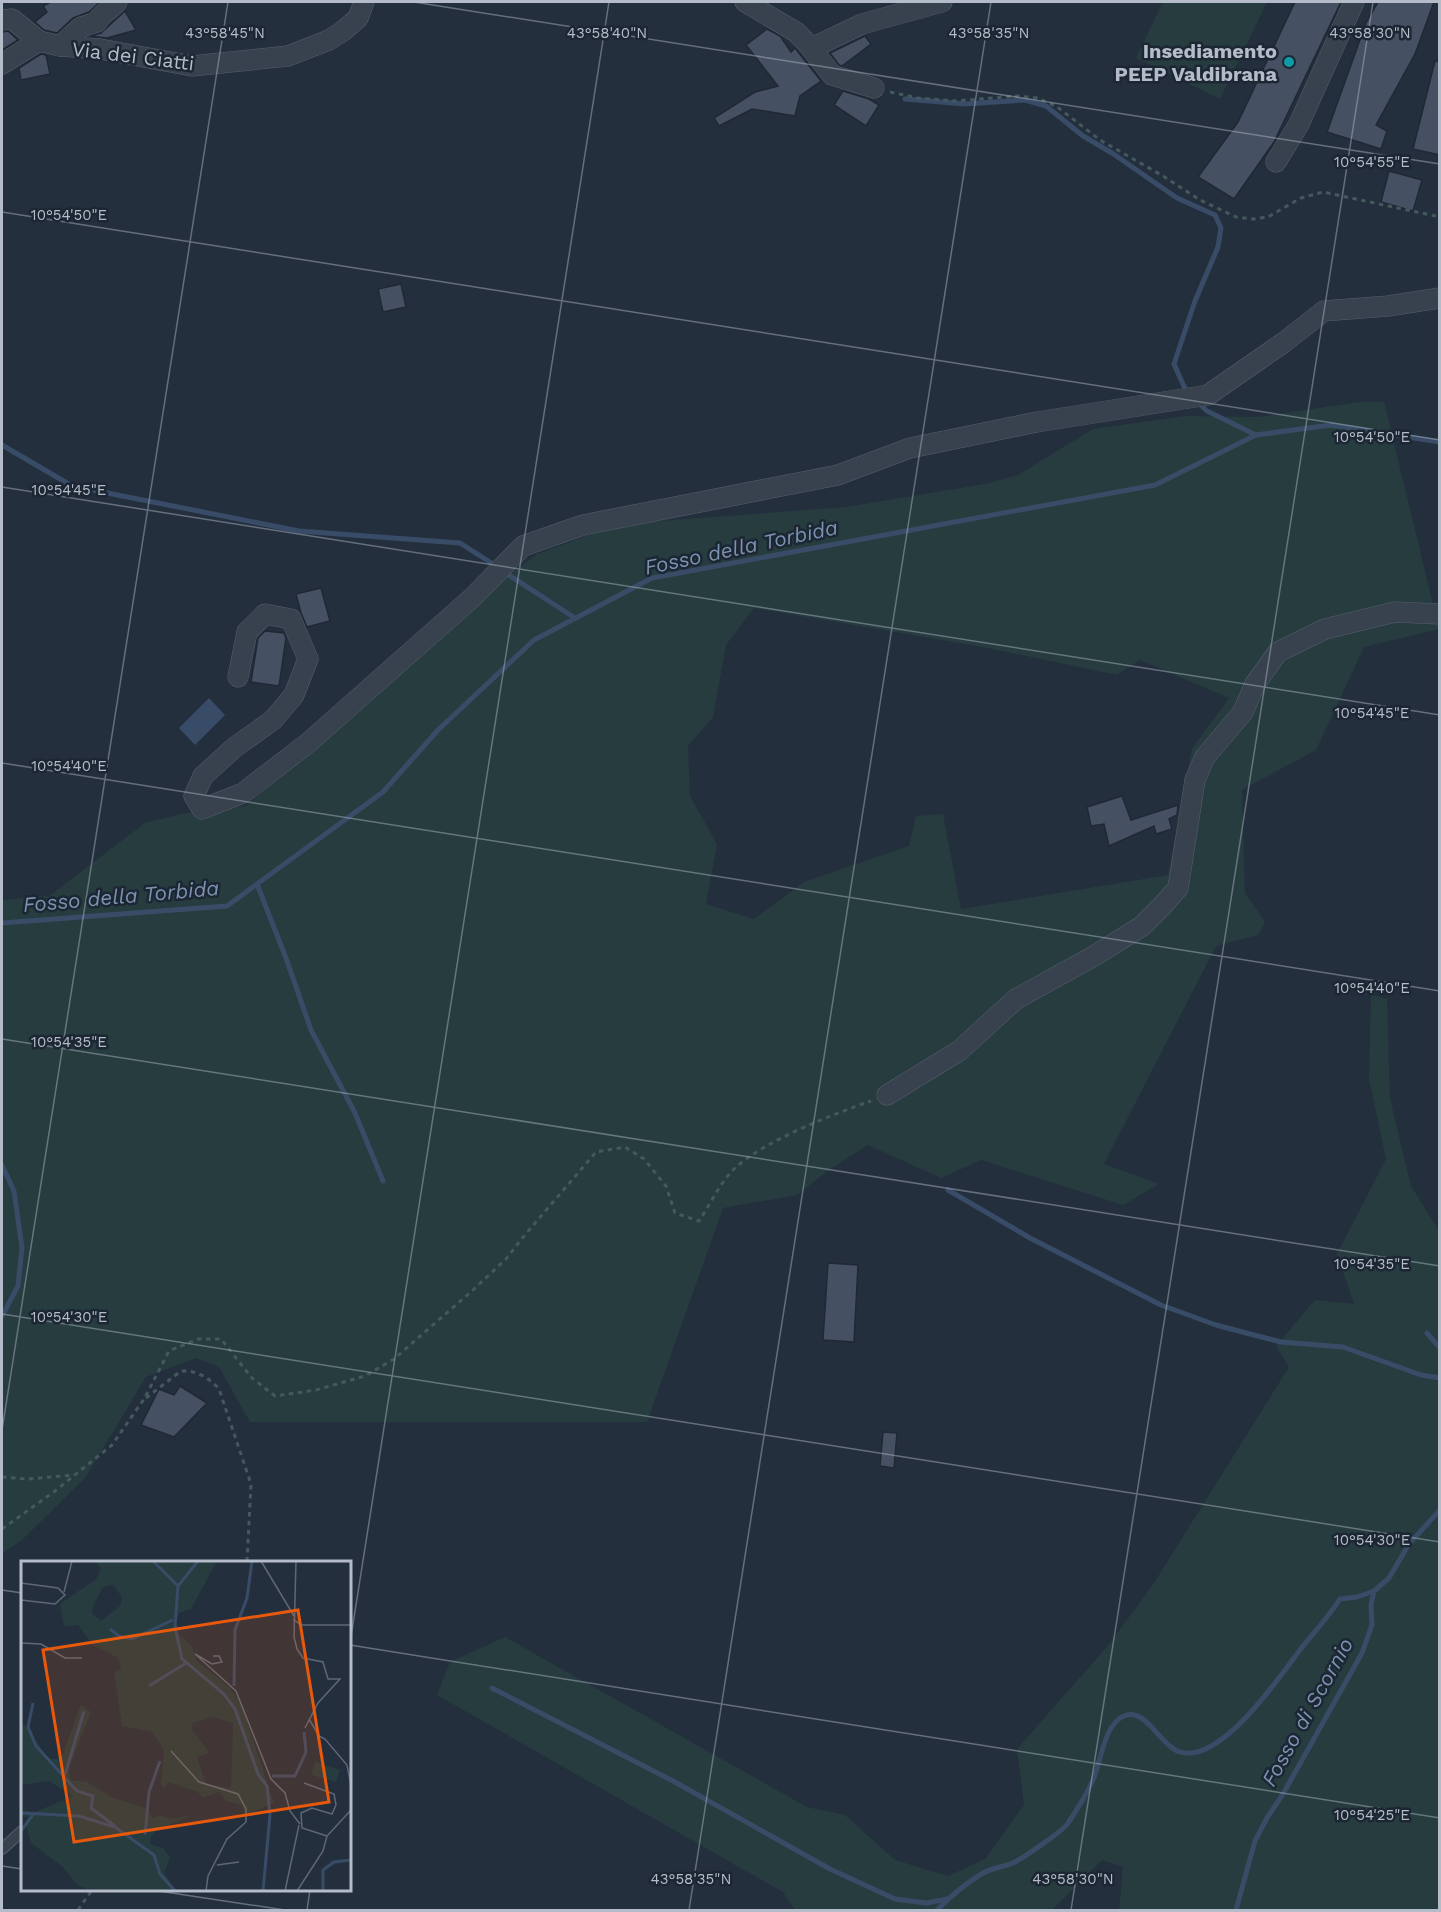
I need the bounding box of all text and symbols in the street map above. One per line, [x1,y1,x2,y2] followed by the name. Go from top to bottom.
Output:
[185,24,265,42] text: 43°58'45"N
[567,24,647,42] text: 43°58'40"N
[949,24,1029,42] text: 43°58'35"N
[1329,24,1411,42] text: 43°58'30"N
[71,37,195,75] street label: Via dei Ciatti
[1115,39,1277,86] place label: Insediamento PEEP Valdibrana
[1282,55,1296,69] marker: Insediamento PEEP Valdibrana
[1334,153,1410,171] text: 10°54'55"E
[31,206,107,224] text: 10°54'50"E
[1334,428,1410,446] text: 10°54'50"E
[32,481,106,499] text: 10°54'45"E
[642,514,840,580] water label: Fosso della Torbida
[1335,704,1409,722] text: 10°54'45"E
[31,757,107,775] text: 10°54'40"E
[22,875,220,917] water label: Fosso della Torbida
[1334,979,1410,997] text: 10°54'40"E
[31,1033,107,1051] text: 10°54'35"E
[1334,1255,1410,1273] text: 10°54'35"E
[31,1308,107,1326] text: 10°54'30"E
[1334,1531,1410,1549] text: 10°54'30"E
[21,1561,351,1891] inset map
[1256,1633,1358,1791] water label: Fosso di Scornio
[1334,1806,1410,1824] text: 10°54'25"E
[651,1870,731,1888] text: 43°58'35"N
[1032,1870,1114,1888] text: 43°58'30"N

